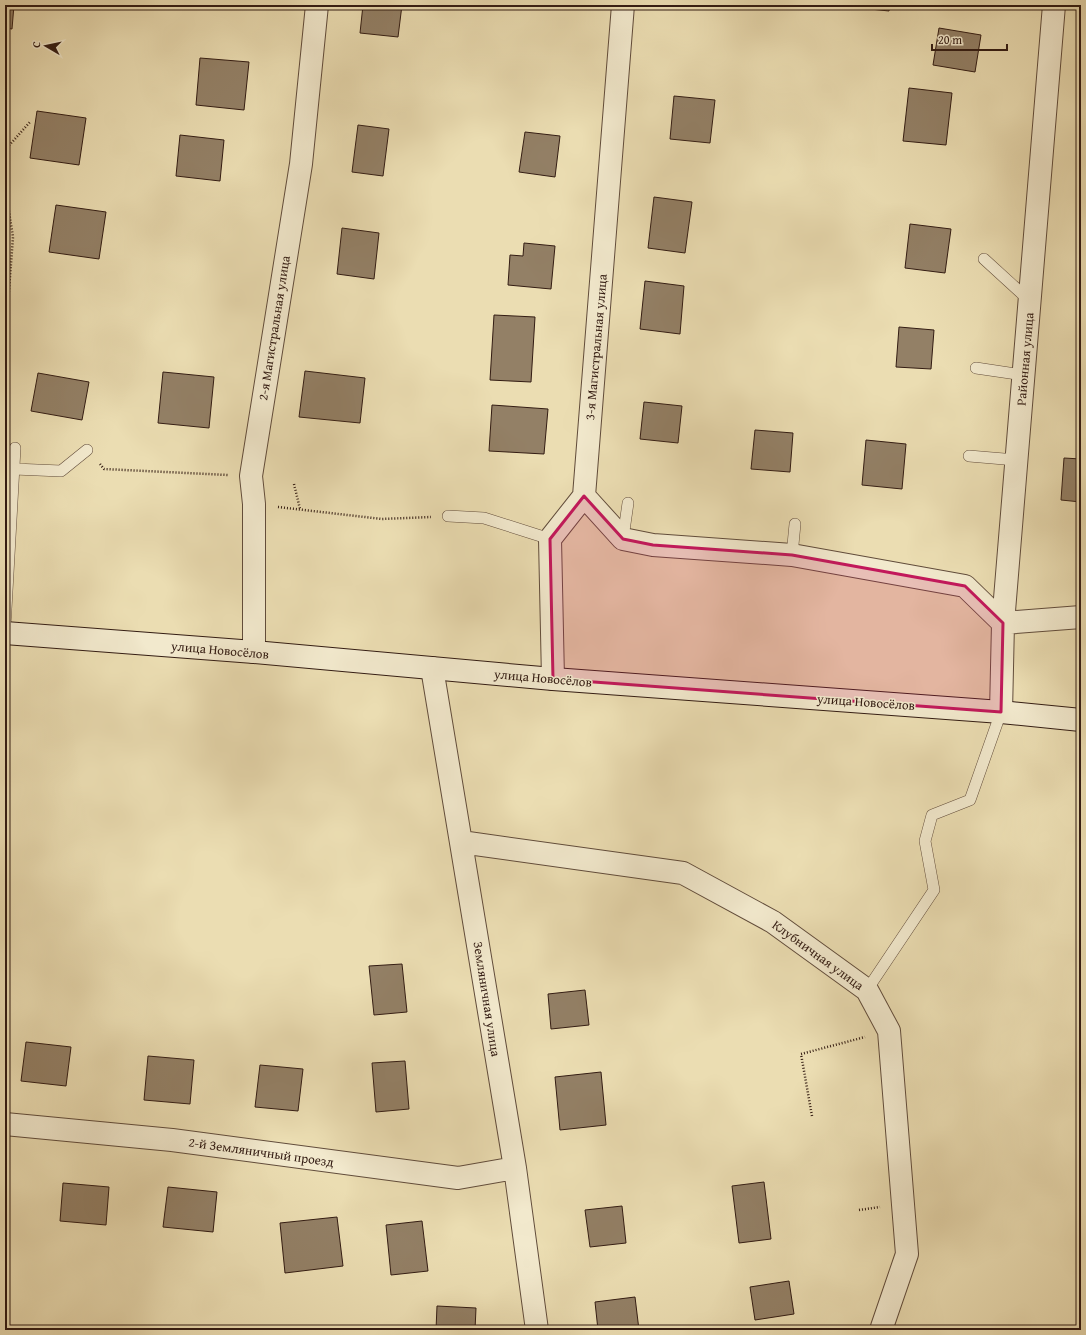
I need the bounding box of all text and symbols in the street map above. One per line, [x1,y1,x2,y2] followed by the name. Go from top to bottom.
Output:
[26,26,66,66] north arrow
[932,26,1007,52] scale bar
[938,31,962,48] text: 20 m
[28,40,45,49] text: С
[253,253,295,402] street label: 2-я Магистральная улица
[580,272,612,421] street label: 3-я Магистральная улица
[1011,311,1039,406] street label: Районная улица
[169,636,270,664] street label: улица Новосёлов
[492,664,593,692] street label: улица Новосёлов
[815,689,916,715] street label: улица Новосёлов
[768,915,868,995] street label: Клубничная улица
[469,940,506,1059] street label: Земляничная улица
[187,1132,335,1172] street label: 2-й Земляничный проезд

